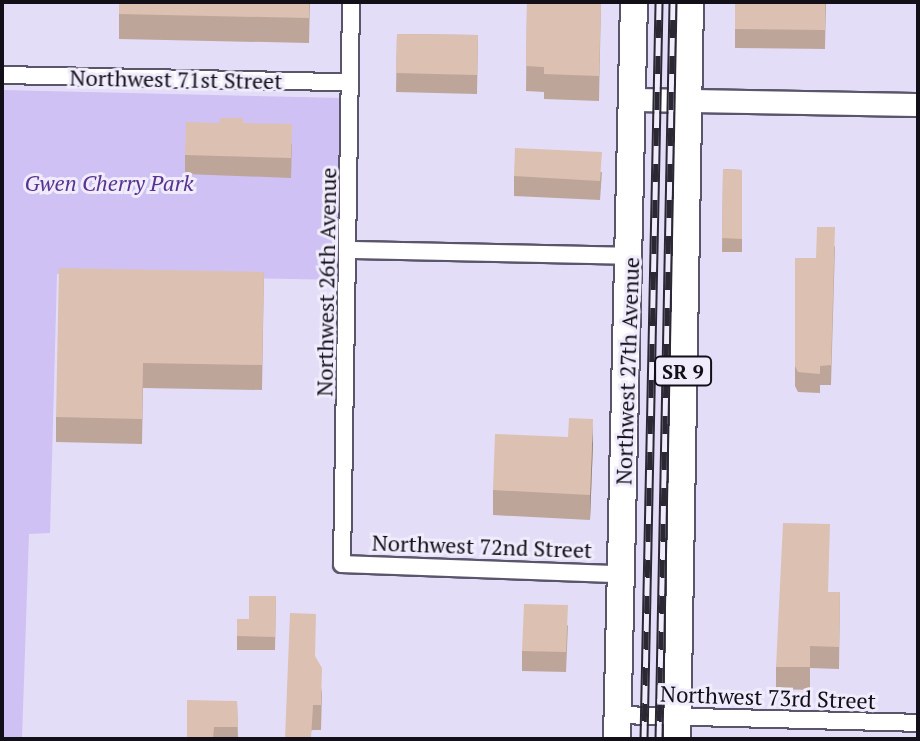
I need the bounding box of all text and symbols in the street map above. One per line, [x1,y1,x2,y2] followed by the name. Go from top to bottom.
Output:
[69,64,283,94] street label: Northwest 71st Street
[311,167,341,397] street label: Northwest 26th Avenue
[24,170,194,196] park label: Gwen Cherry Park
[610,256,644,486] street label: Northwest 27th Avenue
[653,355,713,387] road number: SR 9
[371,529,593,563] street label: Northwest 72nd Street
[660,680,876,714] street label: Northwest 73rd Street

